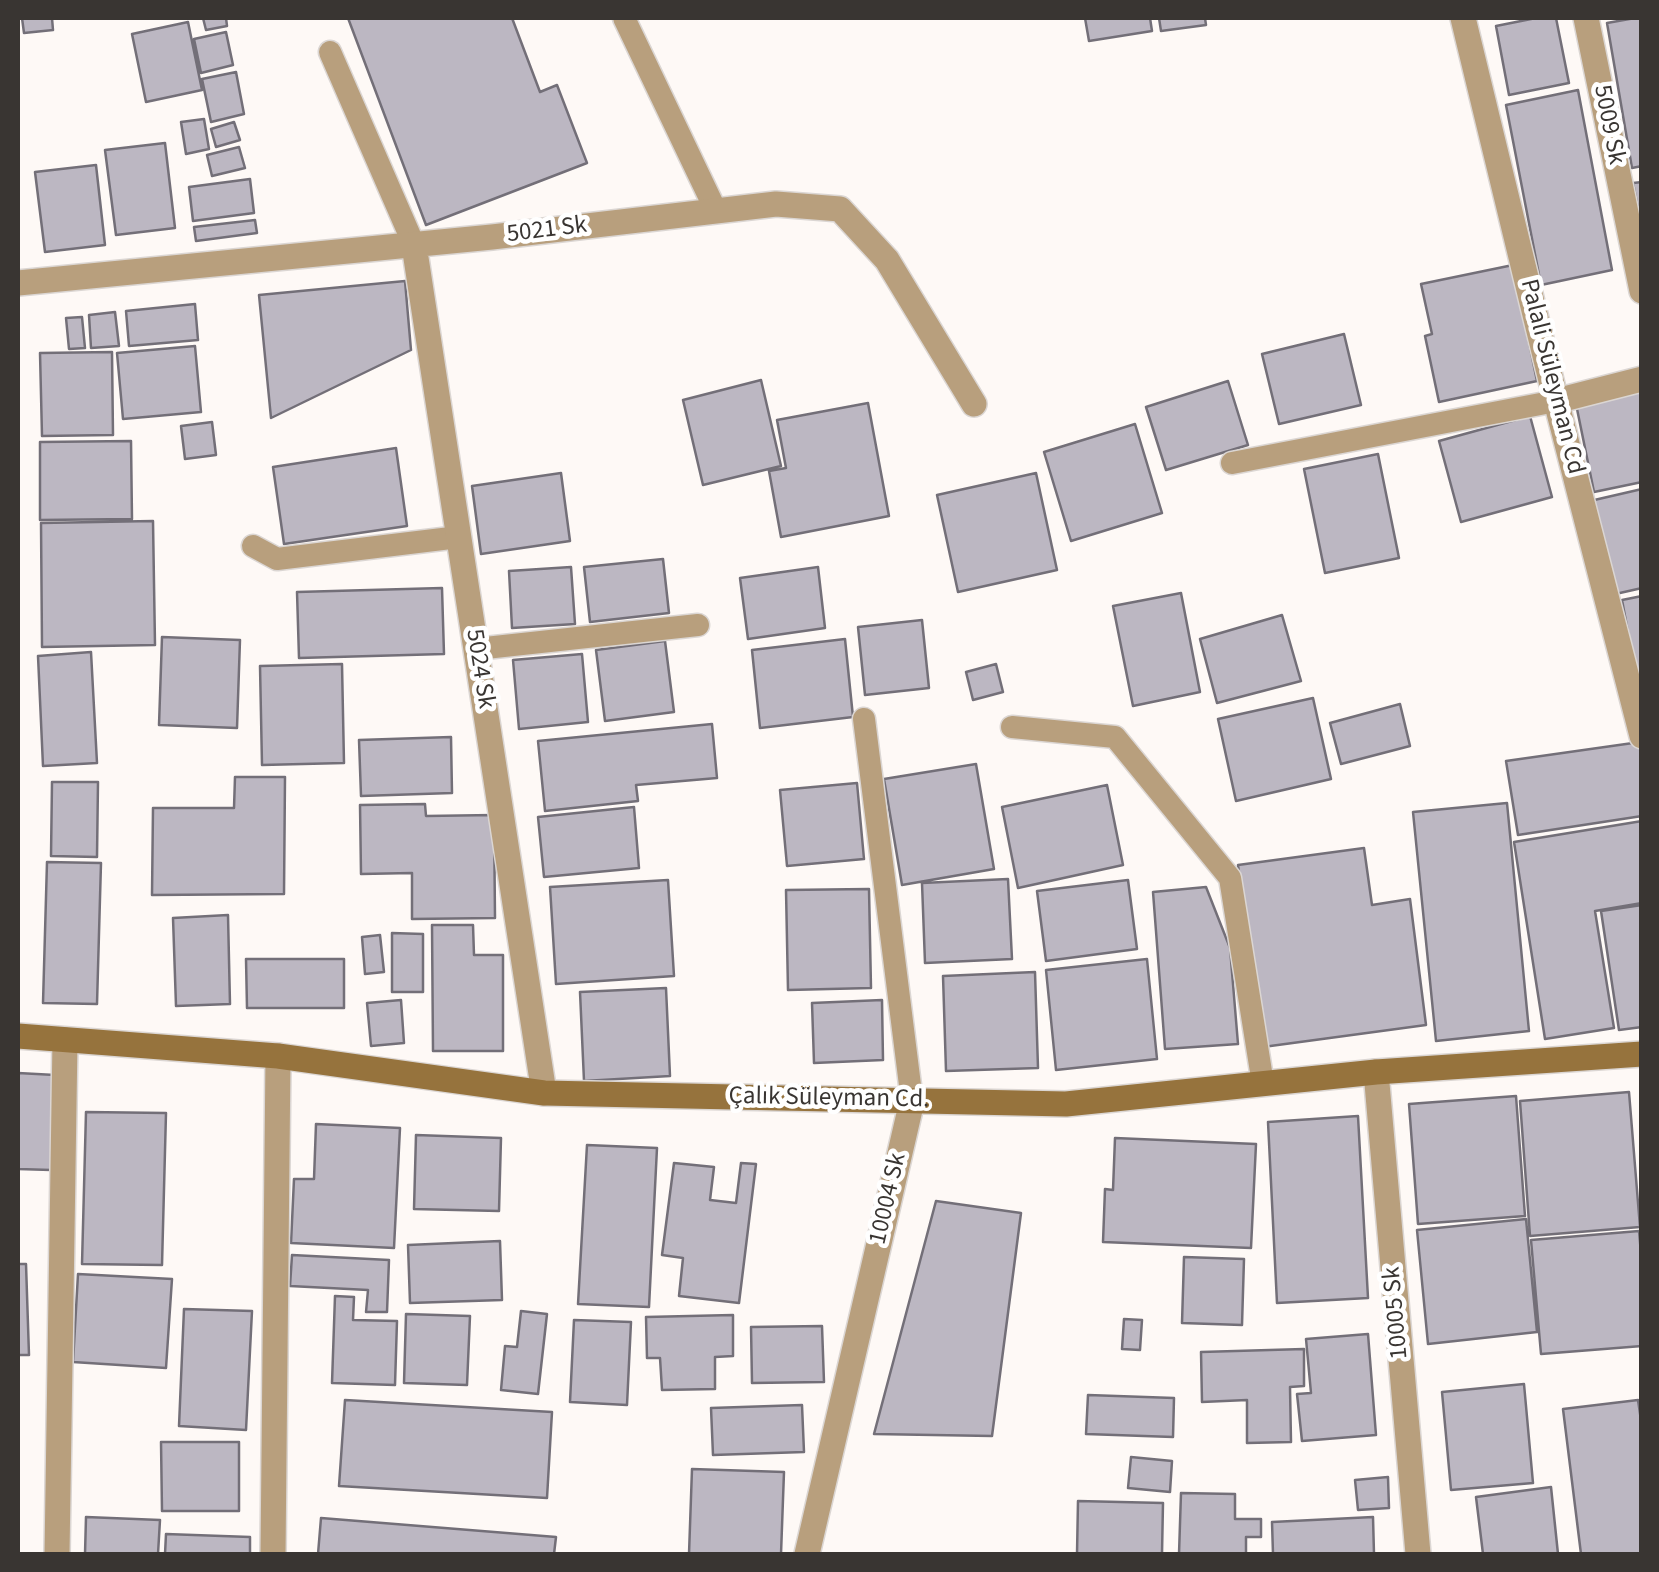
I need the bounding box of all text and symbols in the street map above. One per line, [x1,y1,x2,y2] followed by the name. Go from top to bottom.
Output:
[1586,83,1630,167] street label: 5009 Sk
[505,211,589,251] street label: 5021 Sk
[1512,276,1590,478] street label: Palali Süleyman Cd
[458,627,500,711] street label: 5024 Sk
[728,1082,930,1116] street label: Çalık Süleyman Cd.
[864,1150,914,1248] street label: 10004 Sk
[1378,1265,1416,1361] street label: 10005 Sk

